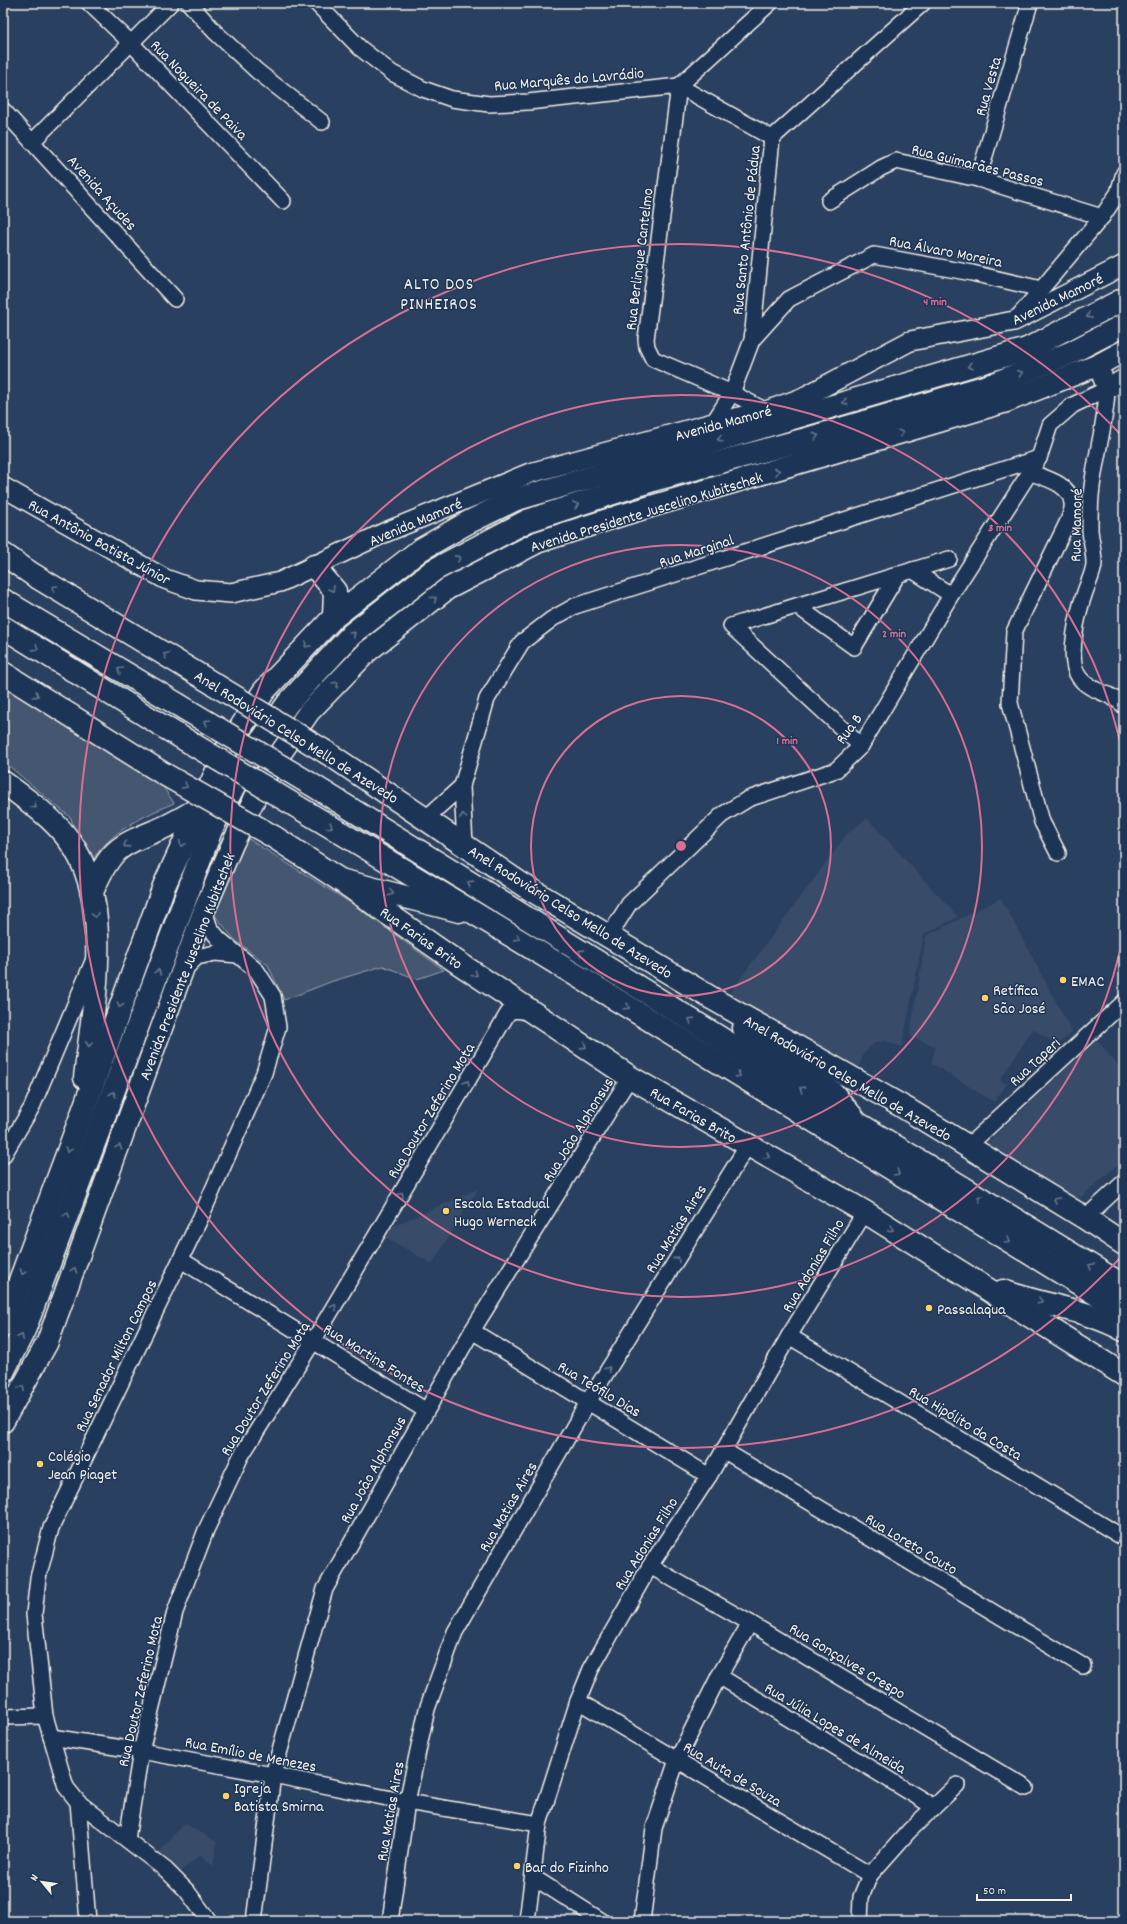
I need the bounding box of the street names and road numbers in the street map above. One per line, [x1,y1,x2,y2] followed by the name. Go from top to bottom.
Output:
[144,35,253,147] street label: Rua Nogueira de Paiva
[970,54,1009,119] street label: Rua Vesta
[493,62,645,99] street label: Rua Marquês do Lavrádio
[909,139,1046,194] street label: Rua Guimarães Passos
[727,144,768,316] street label: Rua Santo Antônio de Pádua
[61,151,142,237] street label: Avenida Açudes
[620,187,661,332] street label: Rua Berlinque Cantelmo
[887,230,1004,275] street label: Rua Álvaro Moreira
[1008,268,1108,332] street label: Avenida Mamoré
[673,400,775,448] street label: Avenida Mamoré
[528,467,766,560] street label: Avenida Presidente Juscelino Kubitschek
[1065,488,1090,562] street label: Rua Mamoré
[366,493,466,553] street label: Avenida Mamoré
[23,494,174,592] street label: Rua Antônio Batista Júnior
[656,529,737,575] street label: Rua Marginal
[189,666,402,811] street label: Anel Rodoviário Celso Mello de Azevedo
[831,709,869,750] street label: Rua B
[463,841,676,986] street label: Anel Rodoviário Celso Mello de Azevedo
[134,850,242,1084] street label: Avenida Presidente Juscelino Kubitschek
[374,902,467,976] street label: Rua Farias Brito
[738,1010,955,1148] street label: Anel Rodoviário Celso Mello de Azevedo
[1005,1033,1067,1093] street label: Rua Taperi
[383,1039,482,1183] street label: Rua Doutor Zeferino Mota
[538,1073,621,1187] street label: Rua João Alphonsus
[645,1082,740,1150] street label: Rua Farias Brito
[641,1180,714,1278] street label: Rua Matias Aires
[777,1215,851,1318] street label: Rua Adonias Filho
[70,1276,164,1436] street label: Rua Senador Milton Campos
[215,1317,317,1461] street label: Rua Doutor Zeferino Mota
[318,1318,429,1400] street label: Rua Martins Fontes
[553,1356,645,1424] street label: Rua Teófilo Dias
[904,1381,1026,1467] street label: Rua Hipólito da Costa
[335,1412,413,1528] street label: Rua João Alphonsus
[474,1458,544,1557] street label: Rua Matias Aires
[609,1493,685,1595] street label: Rua Adonias Filho
[860,1508,961,1582] street label: Rua Loreto Couto
[113,1613,170,1769] street label: Rua Doutor Zeferino Mota
[784,1618,909,1706] street label: Rua Gonçalves Crespo
[759,1678,910,1781] street label: Rua Júlia Lopes de Almeida
[183,1731,318,1780] street label: Rua Emílio de Menezes
[678,1737,786,1814] street label: Rua Auta de Souza
[371,1760,412,1863] street label: Rua Matias Aires

